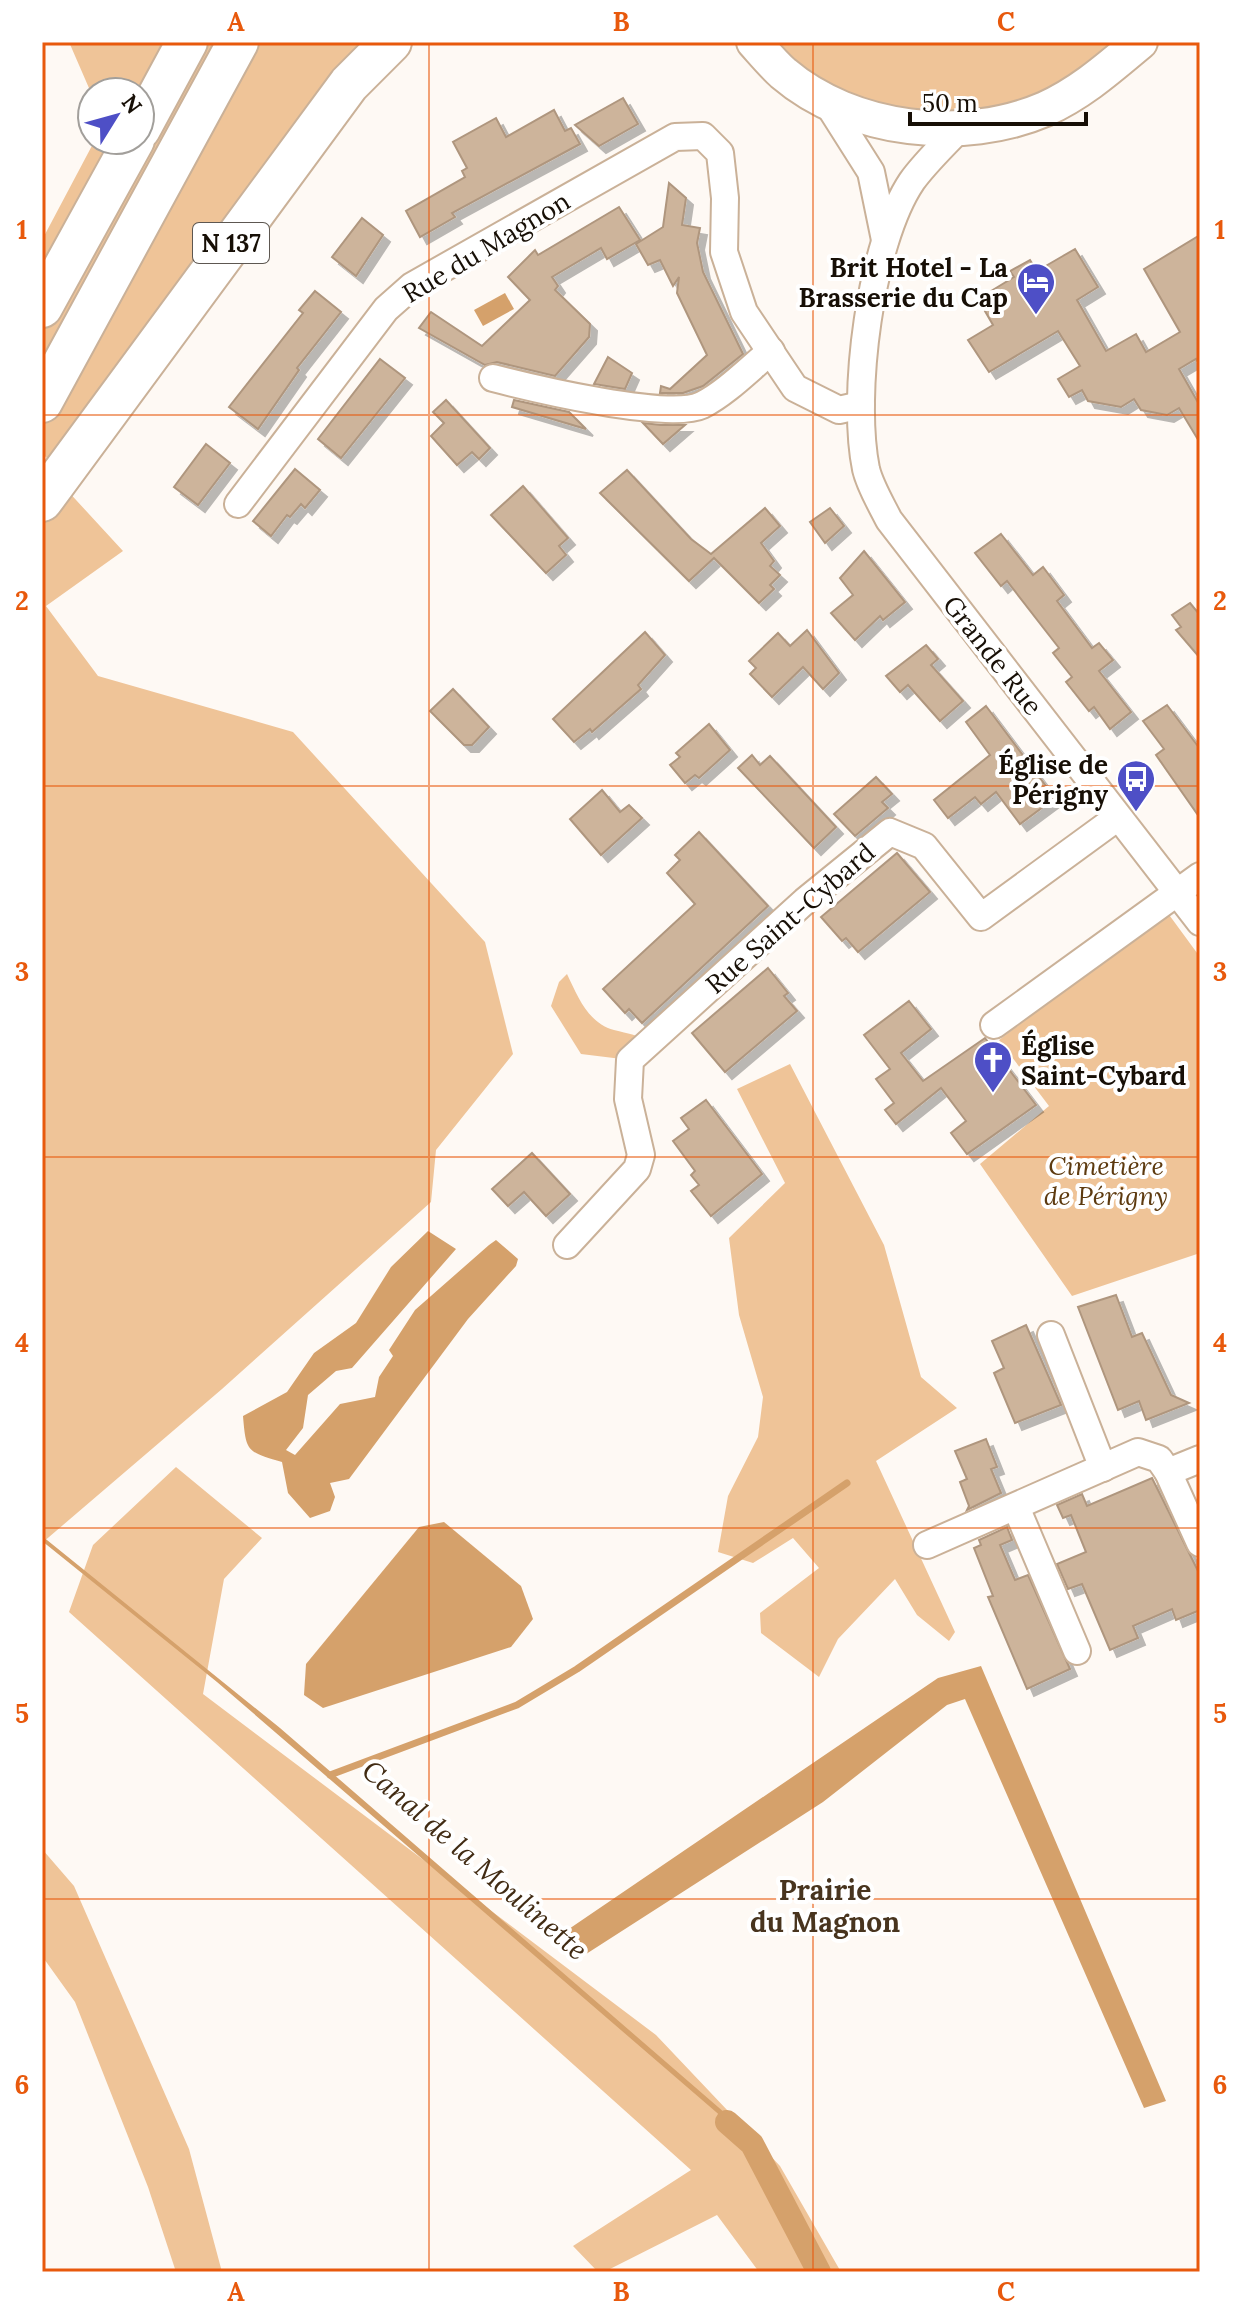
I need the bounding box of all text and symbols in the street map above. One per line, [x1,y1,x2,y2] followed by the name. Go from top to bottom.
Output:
[227,5,245,38] text: A
[612,5,630,38] text: B
[997,5,1015,38] text: C
[76,76,156,156] north arrow
[910,76,1086,126] scale bar
[922,88,978,119] text: 50 m
[116,89,148,119] text: N
[396,184,576,310] street label: Rue du Magnon
[17,213,27,246] text: 1
[1215,213,1225,246] text: 1
[193,223,269,263] road number: N 137
[799,251,1008,314] place label: Brit Hotel - La Brasserie du Cap
[1015,261,1057,316] hotel icon: Brit Hotel - La Brasserie du Cap
[15,584,29,617] text: 2
[1213,584,1227,617] text: 2
[936,589,1050,721] street label: Grande Rue
[998,748,1109,811] place label: Église de Périgny
[1115,758,1157,813] bus stop icon: Église de Périgny
[699,836,881,1000] street label: Rue Saint-Cybard
[15,955,29,988] text: 3
[1213,955,1227,988] text: 3
[1021,1029,1186,1092] place label: Église Saint-Cybard
[972,1039,1014,1094] church icon: Église Saint-Cybard
[1044,1149,1168,1212] park label: Cimetière de Périgny
[15,1326,29,1359] text: 4
[1213,1326,1227,1359] text: 4
[15,1697,29,1730] text: 5
[1213,1697,1227,1730] text: 5
[355,1752,595,1968] water label: Canal de la Moulinette
[750,1872,900,1940] district label: Prairie du Magnon
[15,2068,29,2101] text: 6
[1213,2068,1227,2101] text: 6
[227,2275,245,2308] text: A
[612,2275,630,2308] text: B
[997,2275,1015,2308] text: C

